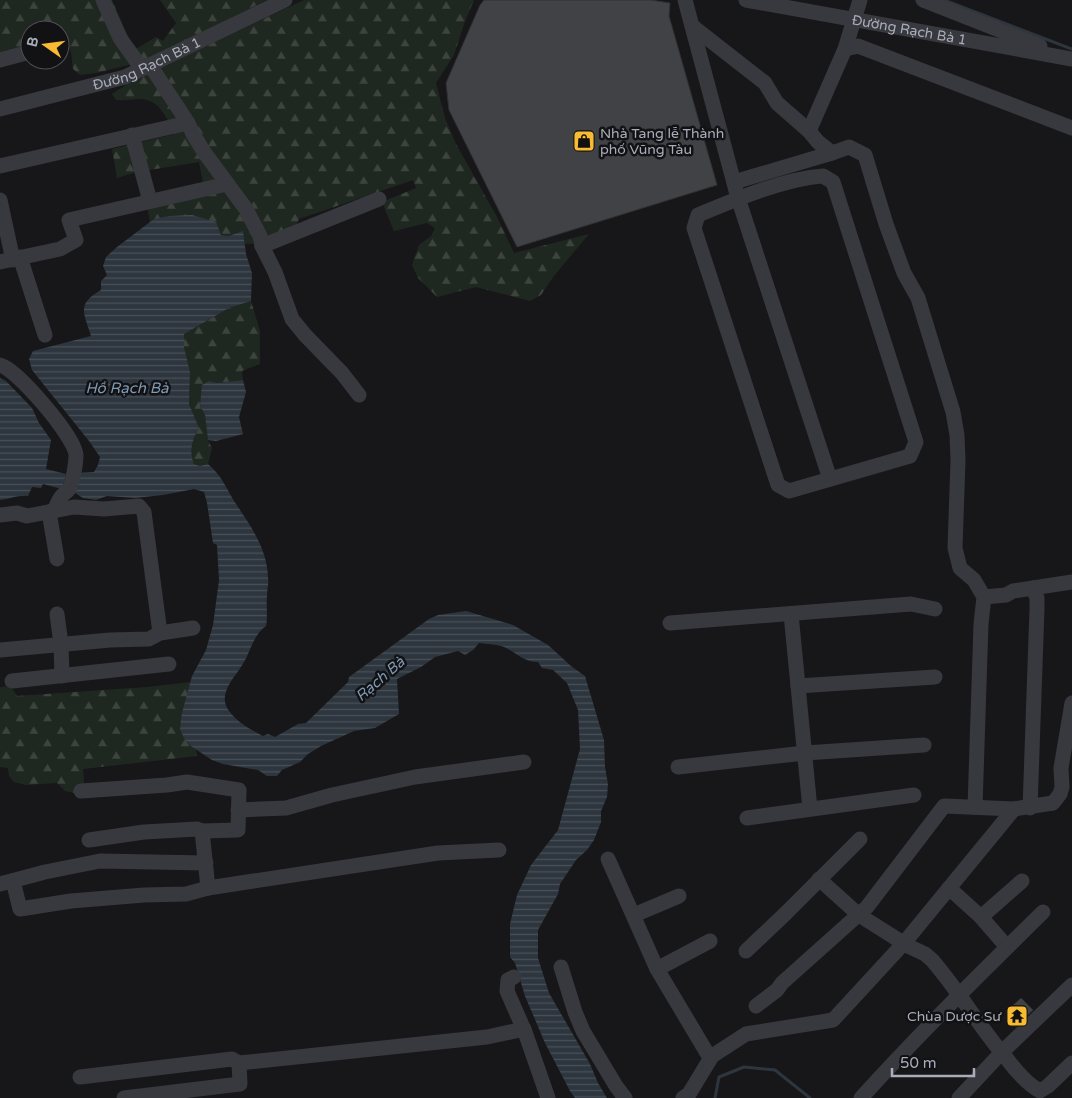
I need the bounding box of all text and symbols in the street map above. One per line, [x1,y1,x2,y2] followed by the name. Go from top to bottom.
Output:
[851,11,968,48] street label: Đường Rạch Bà 1
[20,20,70,70] north arrow
[91,33,204,93] street label: Đường Rạch Bà 1
[23,35,42,49] text: B
[600,125,724,158] place label: Nhà Tang lễ Thành phố Vũng Tàu
[572,129,596,153] shop icon: Nhà Tang lễ Thành phố Vũng Tàu
[85,379,169,397] water label: Hồ Rạch Bà
[352,652,409,705] water label: Rạch Bà
[1005,1004,1029,1028] temple icon: Chùa Dược Sư
[907,1008,1002,1025] place label: Chùa Dược Sư
[892,1046,974,1078] scale bar
[900,1054,937,1072] text: 50 m

